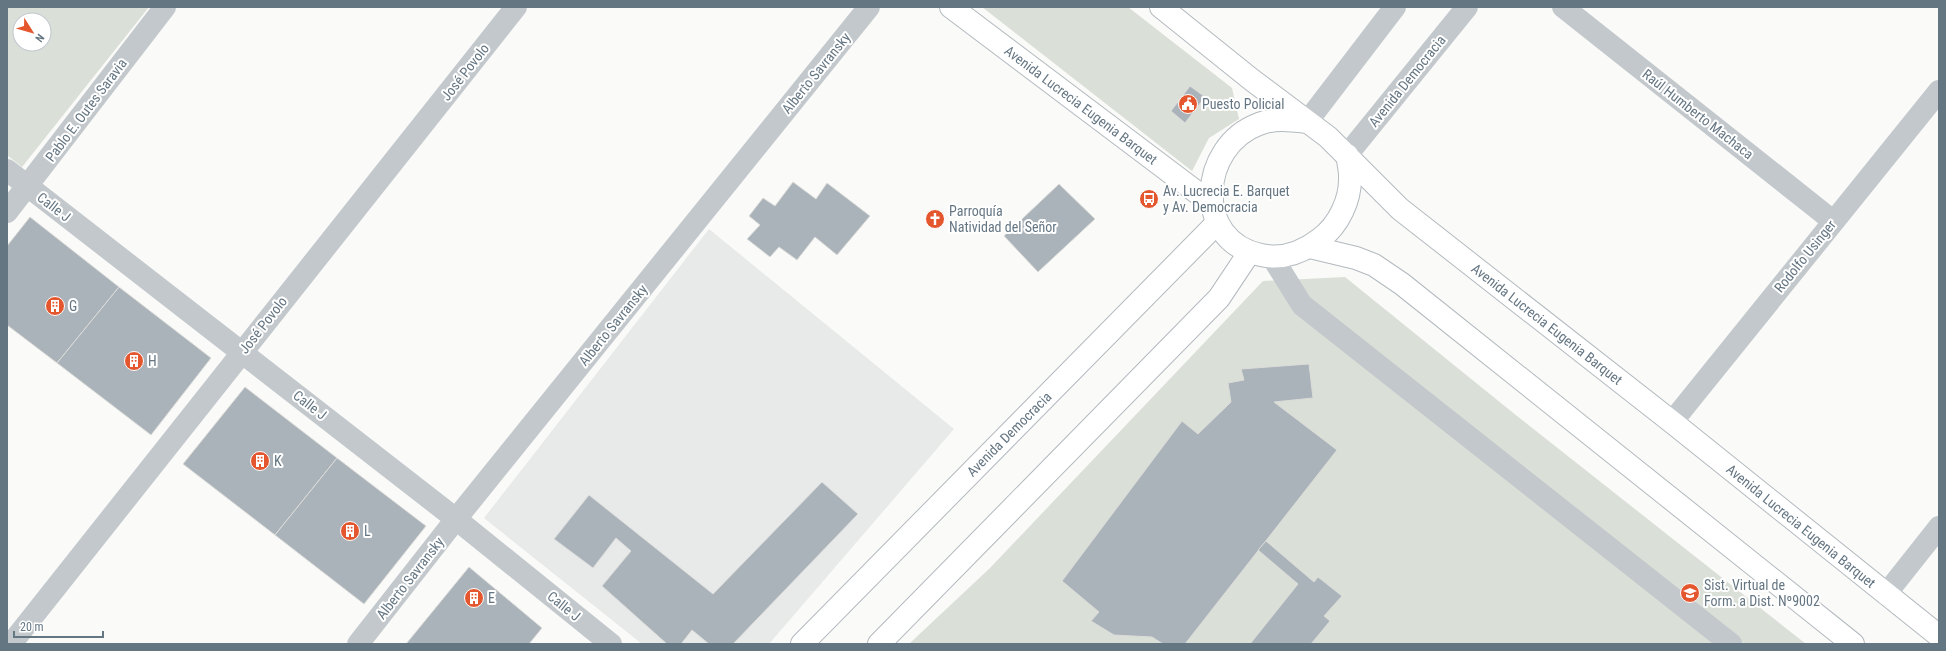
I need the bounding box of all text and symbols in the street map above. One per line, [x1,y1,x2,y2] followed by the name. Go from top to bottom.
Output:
[12,12,52,52] north arrow
[778,29,854,117] street label: Alberto Savransky
[32,31,47,45] text: N
[1365,32,1449,130] street label: Avenida Democracia
[438,40,492,104] street label: José Povolo
[1002,42,1160,168] street label: Avenida Lucrecia Eugenia Barquet
[42,55,130,165] street label: Pablo E. Outes Saravia
[1639,66,1757,162] street label: Raúl Humberto Machaca
[1177,93,1199,115] public building icon: Puesto Policial
[1202,96,1284,112] place label: Puesto Policial
[1163,183,1290,215] place label: Av. Lucrecia E. Barquet y Av. Democracia
[1138,188,1160,210] bus stop icon: Av. Lucrecia E. Barquet y Av. Democracia
[34,189,74,225] street label: Calle J
[949,203,1057,235] place label: Parroquía Natividad del Señor
[924,208,946,230] church icon: Parroquía Natividad del Señor
[1771,217,1839,295] street label: Rodolfo Usinger
[1468,260,1626,388] street label: Avenida Lucrecia Eugenia Barquet
[575,281,651,369] street label: Alberto Savransky
[236,293,290,357] street label: José Povolo
[44,295,66,317] building icon: G
[69,298,77,314] place label: G
[123,350,145,372] building icon: H
[148,353,157,369] place label: H
[290,387,330,423] street label: Calle J
[963,388,1055,480] street label: Avenida Democracia
[249,450,271,472] building icon: K
[274,453,282,469] place label: K
[1723,461,1879,591] street label: Avenida Lucrecia Eugenia Barquet
[339,520,361,542] building icon: L
[364,523,371,539] place label: L
[373,534,447,622] street label: Alberto Savransky
[1704,577,1820,609] place label: Sist. Virtual de Form. a Dist. Nº9002
[1679,582,1701,604] school or university icon: Sist. Virtual de Form. a Dist. Nº9002
[463,587,485,609] building icon: E
[544,588,584,624] street label: Calle J
[488,590,495,606] place label: E
[14,613,103,639] scale bar
[20,620,44,634] text: 20 m

